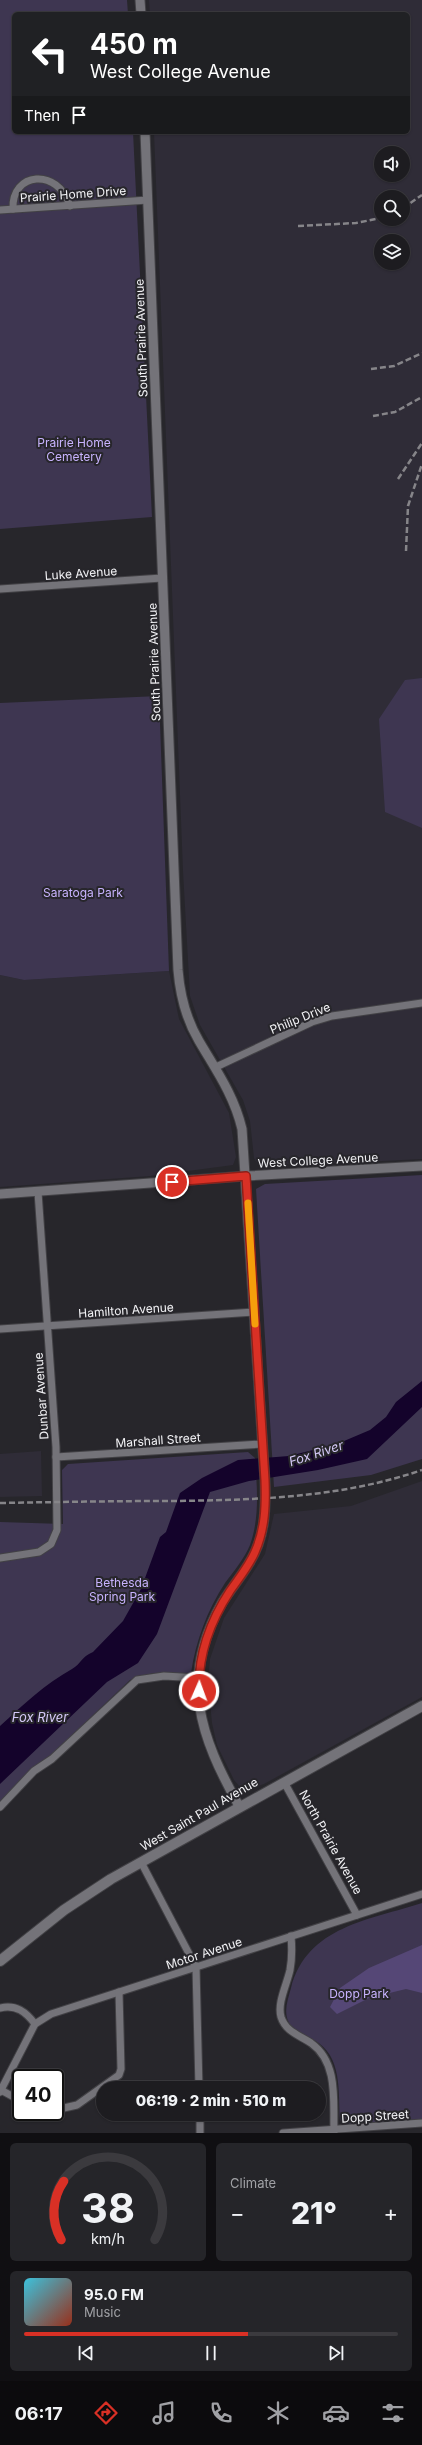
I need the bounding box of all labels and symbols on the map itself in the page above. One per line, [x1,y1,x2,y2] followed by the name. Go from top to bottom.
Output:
[19,183,127,205] street label: Prairie Home Drive
[131,279,151,397] street label: South Prairie Avenue
[37,435,111,464] park label: Prairie Home Cemetery
[44,563,118,583] street label: Luke Avenue
[144,603,164,721] street label: South Prairie Avenue
[43,885,123,900] park label: Saratoga Park
[268,999,332,1037] street label: Philip Drive
[257,1149,379,1171] street label: West College Avenue
[155,1165,189,1199] pin
[78,1299,174,1321] street label: Hamilton Avenue
[30,1352,52,1440] street label: Dunbar Avenue
[115,1430,201,1450] street label: Marshall Street
[287,1436,346,1469] water label: Fox River
[89,1575,155,1604] park label: Bethesda Spring Park
[178,1670,220,1712] position arrow
[12,1709,69,1725] water label: Fox River
[137,1774,261,1854] street label: West Saint Paul Avenue
[296,1787,366,1897] street label: North Prairie Avenue
[164,1934,244,1972] street label: Motor Avenue
[329,1986,389,2001] park label: Dopp Park
[12,2069,64,2121] speed limit sign: 40
[341,2106,409,2126] street label: Dopp Street

